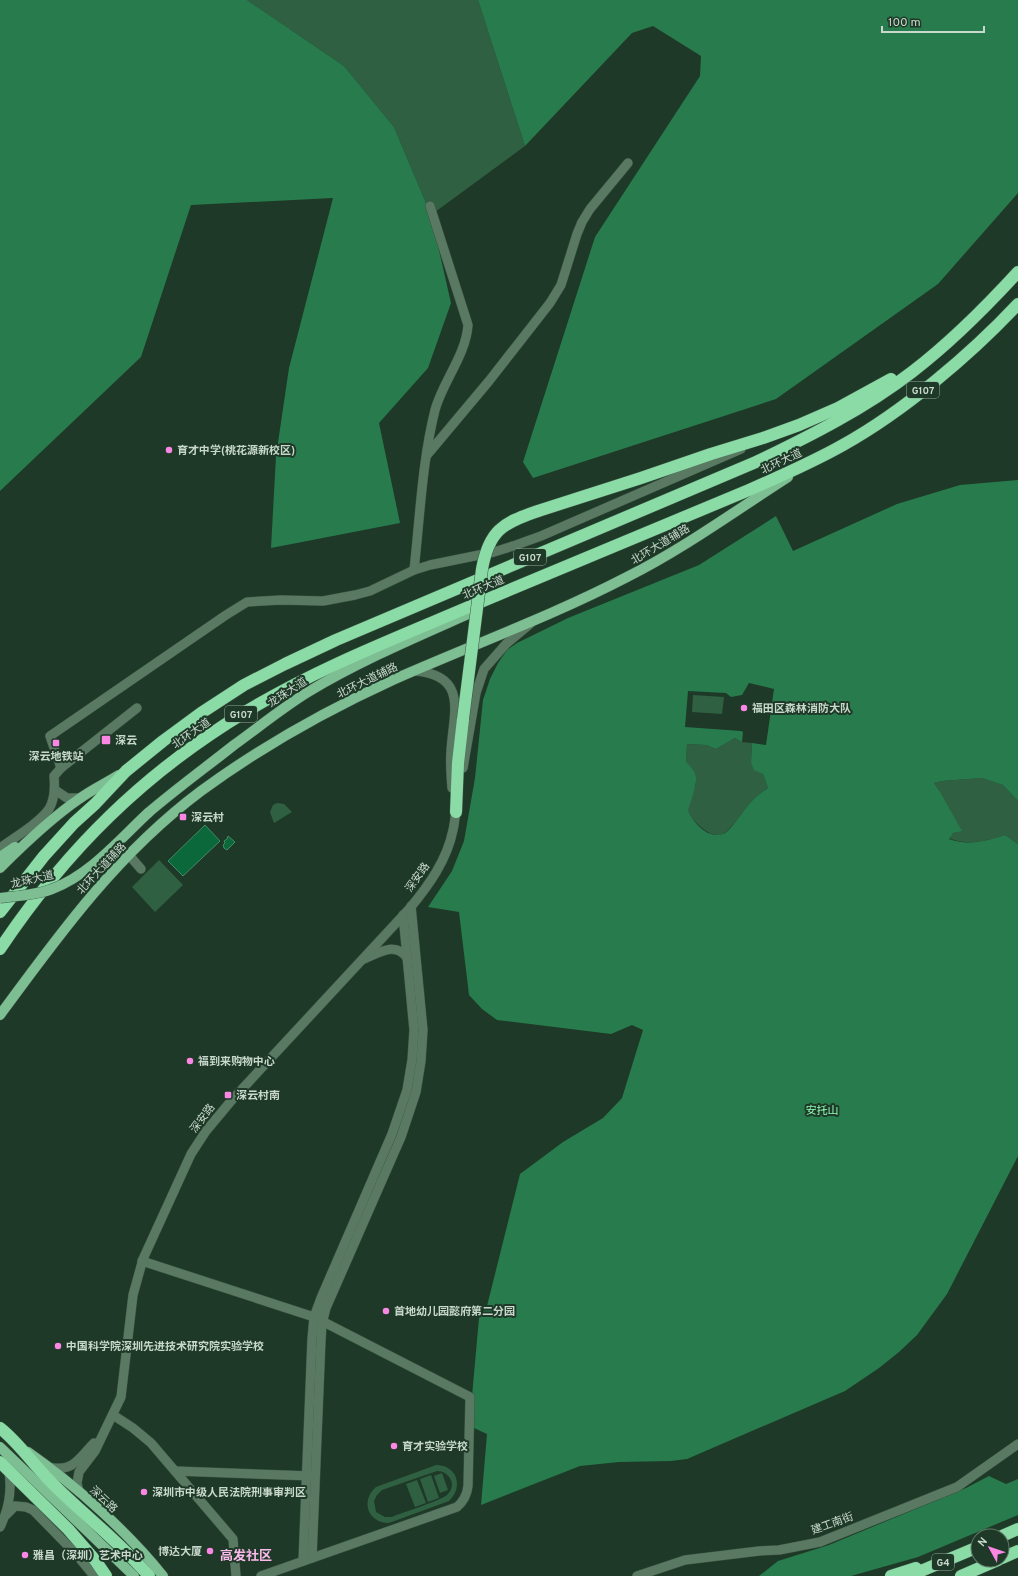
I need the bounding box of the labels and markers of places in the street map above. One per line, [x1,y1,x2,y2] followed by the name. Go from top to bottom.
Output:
[177,444,295,458] place label: 育才中学(桃花源新校区)
[164,445,174,455] marker: 育才中学(桃花源新校区)
[752,702,851,716] place label: 福田区森林消防大队
[739,703,749,713] marker: 福田区森林消防大队
[100,734,112,746] marker: 深云
[115,734,137,748] place label: 深云
[51,738,61,748] marker: 深云地铁站
[29,750,84,764] place label: 深云地铁站
[191,811,224,825] place label: 深云村
[178,812,188,822] marker: 深云村
[198,1055,275,1069] place label: 福到来购物中心
[185,1056,195,1066] marker: 福到来购物中心
[236,1089,280,1103] place label: 深云村南
[223,1090,233,1100] marker: 深云村南
[394,1305,515,1319] place label: 首地幼儿园懿府第二分园
[381,1306,391,1316] marker: 首地幼儿园懿府第二分园
[66,1340,264,1354] place label: 中国科学院深圳先进技术研究院实验学校
[53,1341,63,1351] marker: 中国科学院深圳先进技术研究院实验学校
[402,1440,468,1454] place label: 育才实验学校
[389,1441,399,1451] marker: 育才实验学校
[152,1486,306,1500] place label: 深圳市中级人民法院刑事审判区
[139,1487,149,1497] marker: 深圳市中级人民法院刑事审判区
[158,1545,202,1559] place label: 博达大厦
[205,1546,215,1556] marker: 博达大厦
[33,1549,143,1563] place label: 雅昌（深圳）艺术中心
[20,1550,30,1560] marker: 雅昌（深圳）艺术中心

